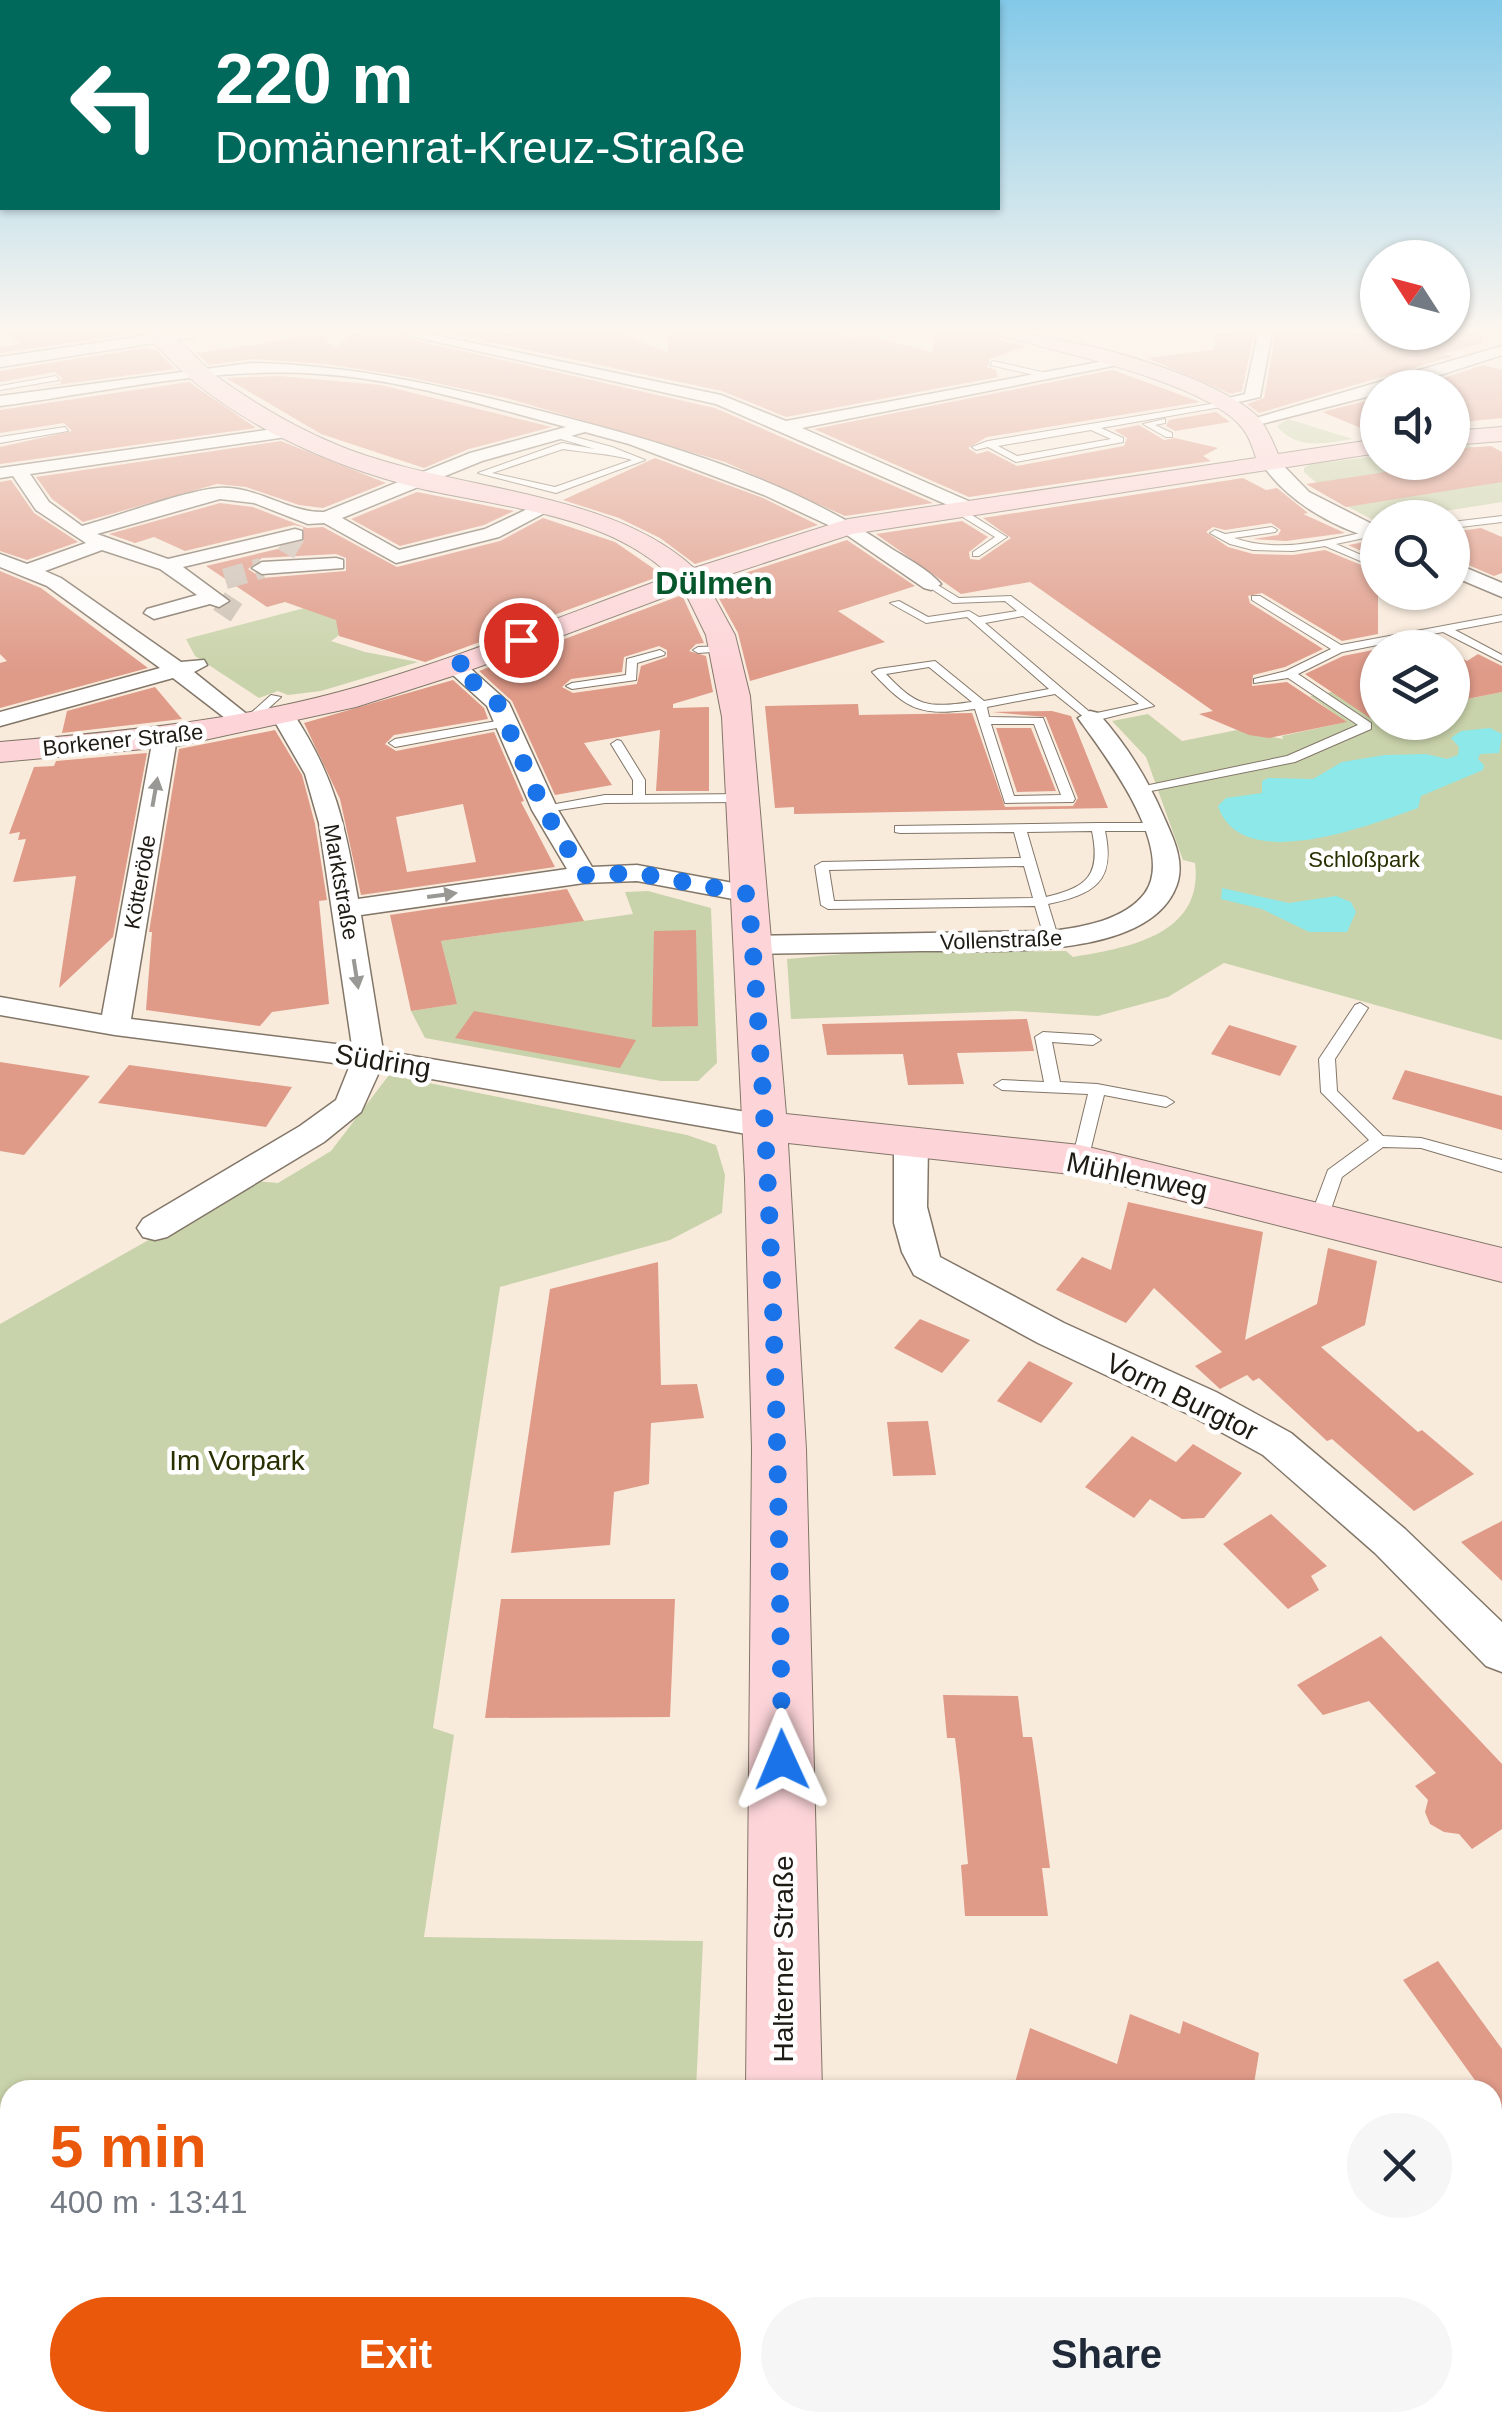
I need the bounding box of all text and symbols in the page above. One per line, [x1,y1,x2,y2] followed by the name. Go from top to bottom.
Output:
[50,40,180,170] icon: left
[215,40,413,118] text: 220 m
[215,122,745,173] text: Domänenrat-Kreuz-Straße
[1360,240,1470,350] north arrow
[1360,240,1470,740] map controls
[1360,370,1470,480] button: sound
[1360,500,1470,610] button: search
[655,565,773,601] district label: Dülmen
[479,598,564,683] pin
[494,613,549,668] icon: arrive
[1360,630,1470,740] button: layers
[41,719,205,761] street label: Borkener Straße
[148,775,163,807] one-way arrow
[319,822,363,942] street label: Marktstraße
[119,833,161,931] street label: Kötteröde
[1308,847,1421,872] park label: Schloßpark
[427,887,459,903] one-way arrow
[939,925,1063,955] street label: Vollenstraße
[349,959,364,991] one-way arrow
[333,1038,433,1084] street label: Südring
[1064,1146,1210,1206] street label: Mühlenweg
[1101,1347,1263,1447] street label: Vorm Burgtor
[169,1445,306,1476] park label: Im Vorpark
[730,1708,834,1812] position arrow
[768,1856,799,2062] street label: Halterner Straße
[50,2113,207,2180] text: 5 min
[1347,2113,1452,2218] button: close
[50,2184,247,2220] text: 400 m · 13:41
[50,2297,741,2412] button: Exit
[761,2297,1452,2412] button: Share

